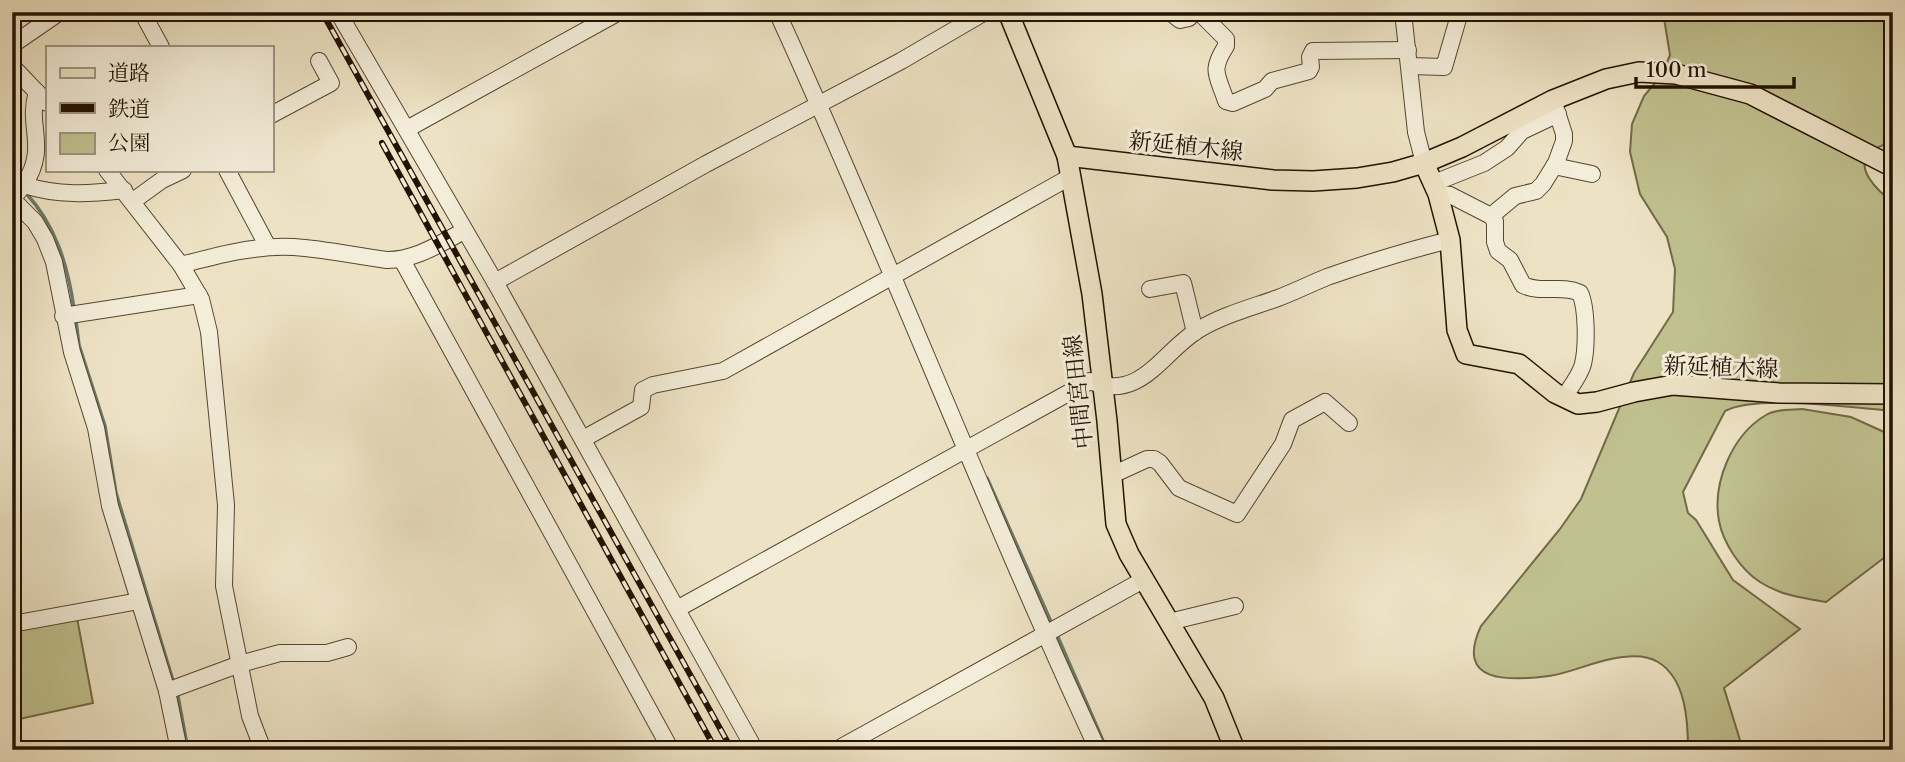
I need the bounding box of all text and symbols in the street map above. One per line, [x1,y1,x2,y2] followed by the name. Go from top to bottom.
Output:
[46,46,273,172] legend
[1636,46,1793,90] scale bar
[1646,57,1707,82] text: 100 m
[108,60,150,85] text: 道路
[108,96,150,121] text: 鉄道
[1127,126,1245,166] street label: 新延植木線
[108,130,150,155] text: 公園
[1058,333,1098,451] street label: 中間宮田線
[1663,351,1779,383] street label: 新延植木線

